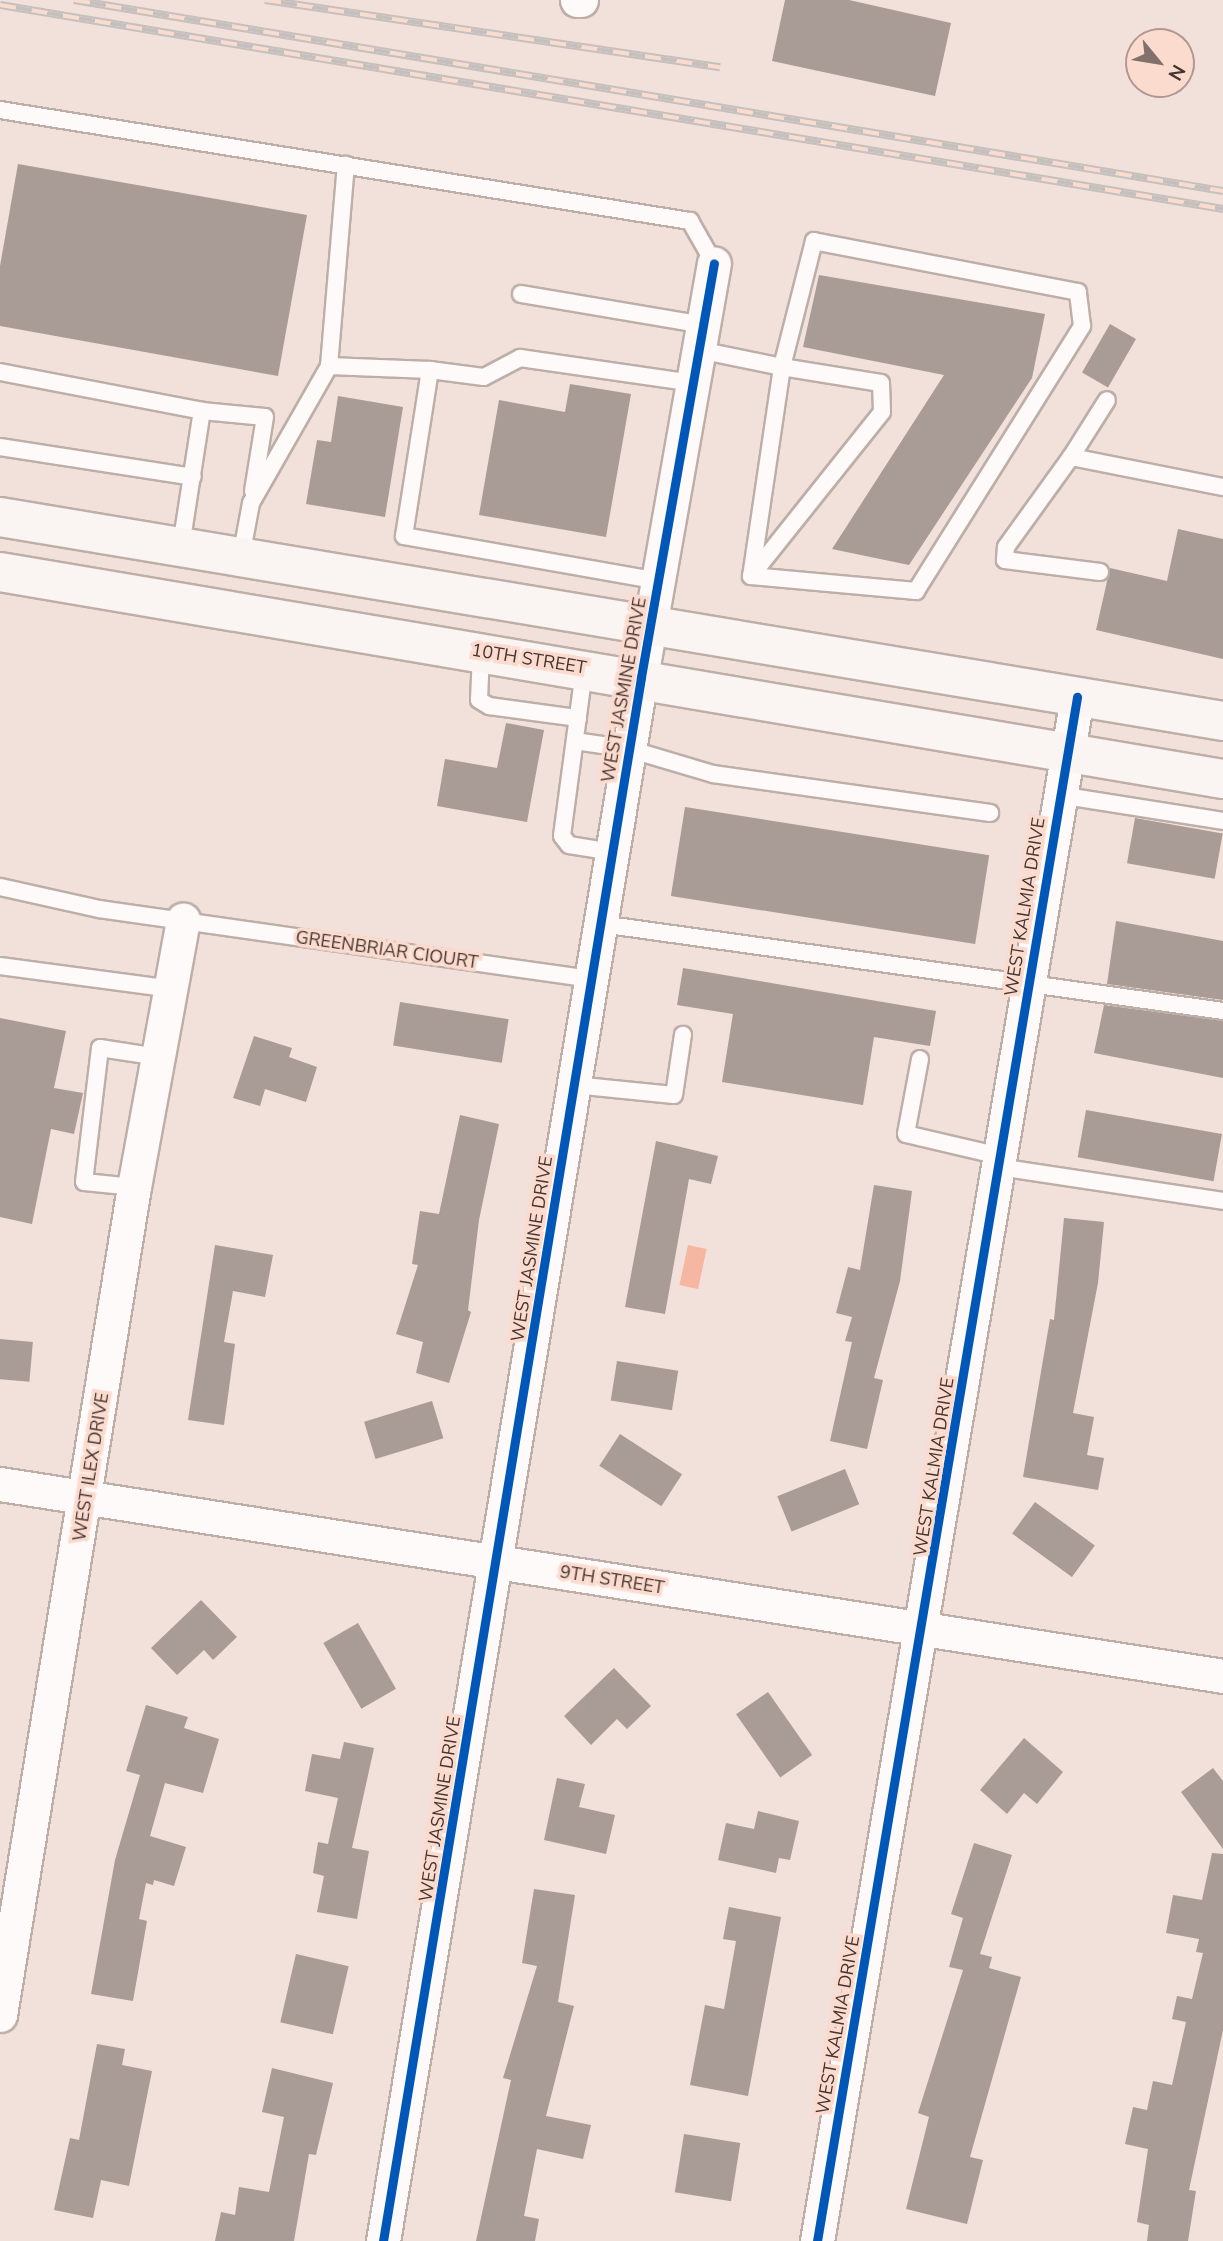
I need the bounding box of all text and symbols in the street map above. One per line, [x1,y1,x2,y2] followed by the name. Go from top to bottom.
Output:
[1125,28,1195,98] north arrow
[1162,60,1191,85] text: N
[597,596,651,784] street label: WEST JASMINE DRIVE
[470,639,588,679] street label: 10TH STREET
[1000,816,1050,998] street label: WEST KALMIA DRIVE
[294,926,480,974] street label: GREENBRIAR CIOURT
[507,1155,557,1343] street label: WEST JASMINE DRIVE
[909,1376,959,1558] street label: WEST KALMIA DRIVE
[69,1391,113,1543] street label: WEST ILEX DRIVE
[558,1561,666,1599] street label: 9TH STREET
[415,1715,465,1903] street label: WEST JASMINE DRIVE
[812,1934,864,2116] street label: WEST KALMIA DRIVE

